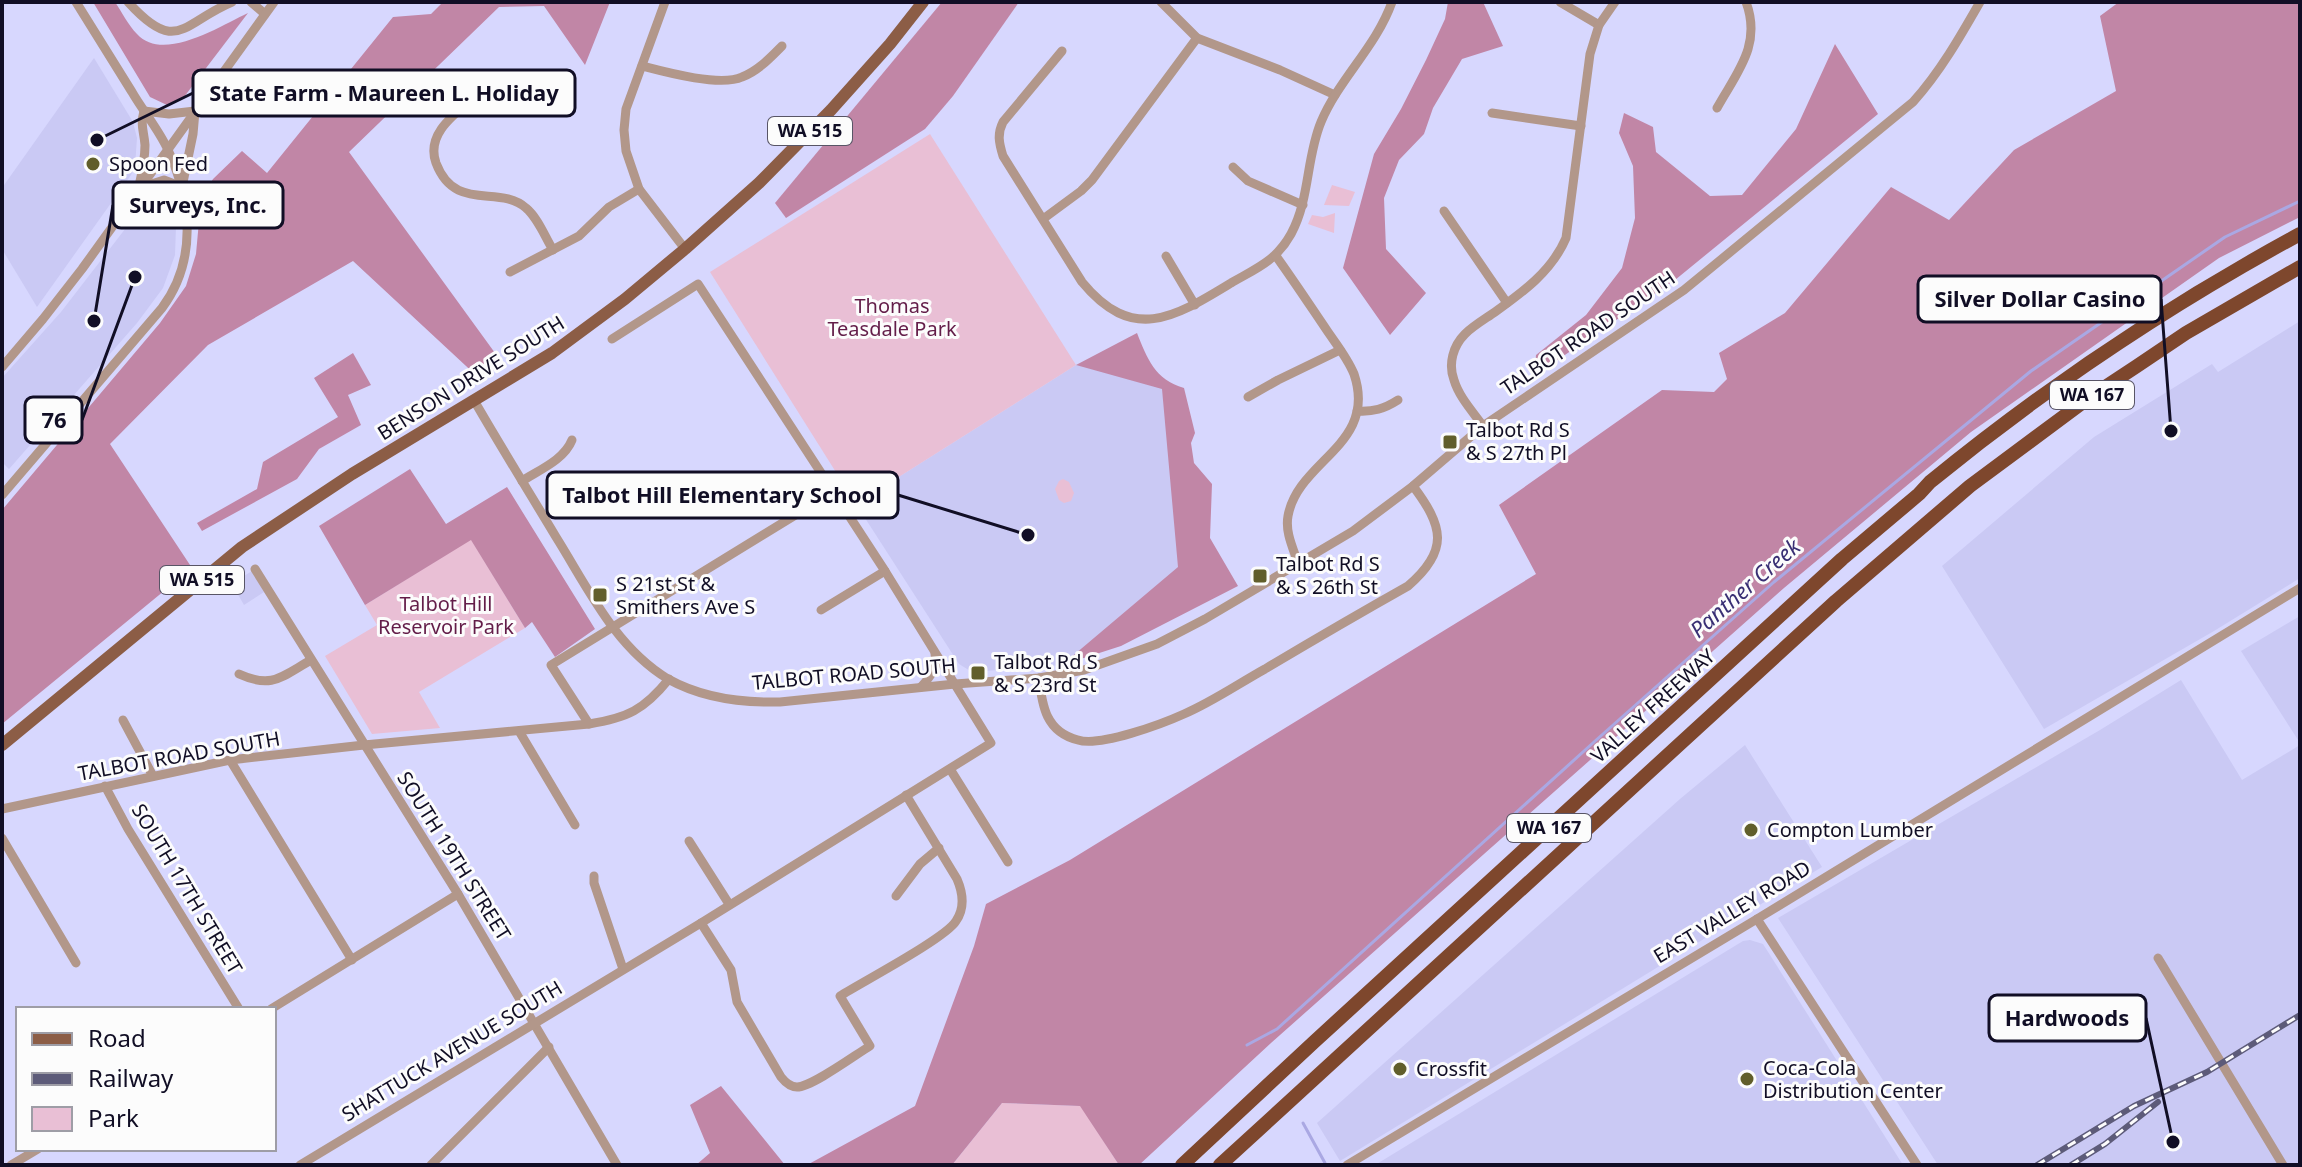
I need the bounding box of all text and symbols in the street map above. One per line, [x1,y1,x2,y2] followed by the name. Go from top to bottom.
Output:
[193,70,575,116] callout: State Farm - Maureen L. Holiday
[209,77,559,107] text: State Farm - Maureen L. Holiday
[768,117,852,145] road number: WA 515
[109,150,208,177] place label: Spoon Fed
[84,155,102,173] marker: Spoon Fed
[113,182,283,228] callout: Surveys, Inc.
[129,189,267,219] text: Surveys, Inc.
[1495,264,1680,401] street label: TALBOT ROAD SOUTH
[1918,276,2161,322] callout: Silver Dollar Casino
[1934,283,2146,313] text: Silver Dollar Casino
[827,292,957,342] park label: Thomas Teasdale Park
[372,309,569,446] street label: BENSON DRIVE SOUTH
[2050,381,2134,409] road number: WA 167
[25,397,82,443] callout: 76
[41,404,67,434] text: 76
[1466,416,1570,466] place label: Talbot Rd S & S 27th Pl
[1441,433,1459,451] marker: Talbot Rd S & S 27th Pl
[547,472,898,518] callout: Talbot Hill Elementary School
[562,479,882,509] text: Talbot Hill Elementary School
[1683,530,1807,644] water label: Panther Creek
[1276,550,1380,600] place label: Talbot Rd S & S 26th St
[160,566,244,594] road number: WA 515
[1251,567,1269,585] marker: Talbot Rd S & S 26th St
[616,570,755,620] place label: S 21st St & Smithers Ave S
[591,586,609,604] marker: S 21st St & Smithers Ave S
[378,590,514,640] park label: Talbot Hill Reservoir Park
[1585,642,1721,769] street label: VALLEY FREEWAY
[994,648,1098,698] place label: Talbot Rd S & S 23rd St
[751,651,957,696] street label: TALBOT ROAD SOUTH
[969,664,987,682] marker: Talbot Rd S & S 23rd St
[76,724,282,787] street label: TALBOT ROAD SOUTH
[391,766,517,945] street label: SOUTH 19TH STREET
[126,799,249,979] street label: SOUTH 17TH STREET
[1507,814,1591,842] road number: WA 167
[1767,816,1933,843] place label: Compton Lumber
[1742,821,1760,839] marker: Compton Lumber
[1648,854,1815,969] street label: EAST VALLEY ROAD
[336,974,567,1127] street label: SHATTUCK AVENUE SOUTH
[1989,995,2146,1041] callout: Hardwoods
[2005,1002,2129,1032] text: Hardwoods
[16,1007,276,1151] legend
[88,1021,146,1054] text: Road
[1763,1054,1943,1104] place label: Coca-Cola Distribution Center
[1416,1055,1487,1082] place label: Crossfit
[1391,1060,1409,1078] marker: Crossfit
[88,1061,174,1094] text: Railway
[1738,1070,1756,1088] marker: Coca-Cola Distribution Center
[88,1101,139,1134] text: Park

